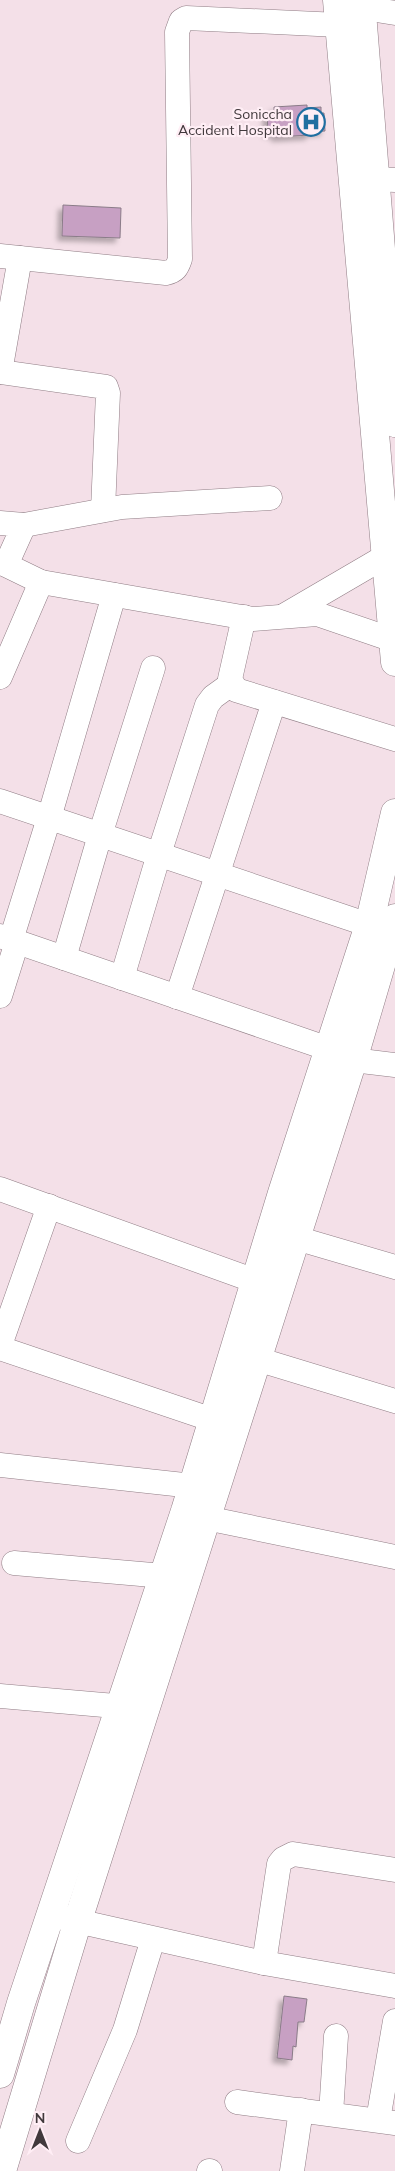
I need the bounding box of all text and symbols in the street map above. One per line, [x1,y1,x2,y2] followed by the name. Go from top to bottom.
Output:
[178,105,292,139] place label: Soniccha Accident Hospital
[296,107,326,137] hospital icon: Soniccha Accident Hospital
[15,2106,65,2156] north arrow
[35,2109,45,2127] text: N

